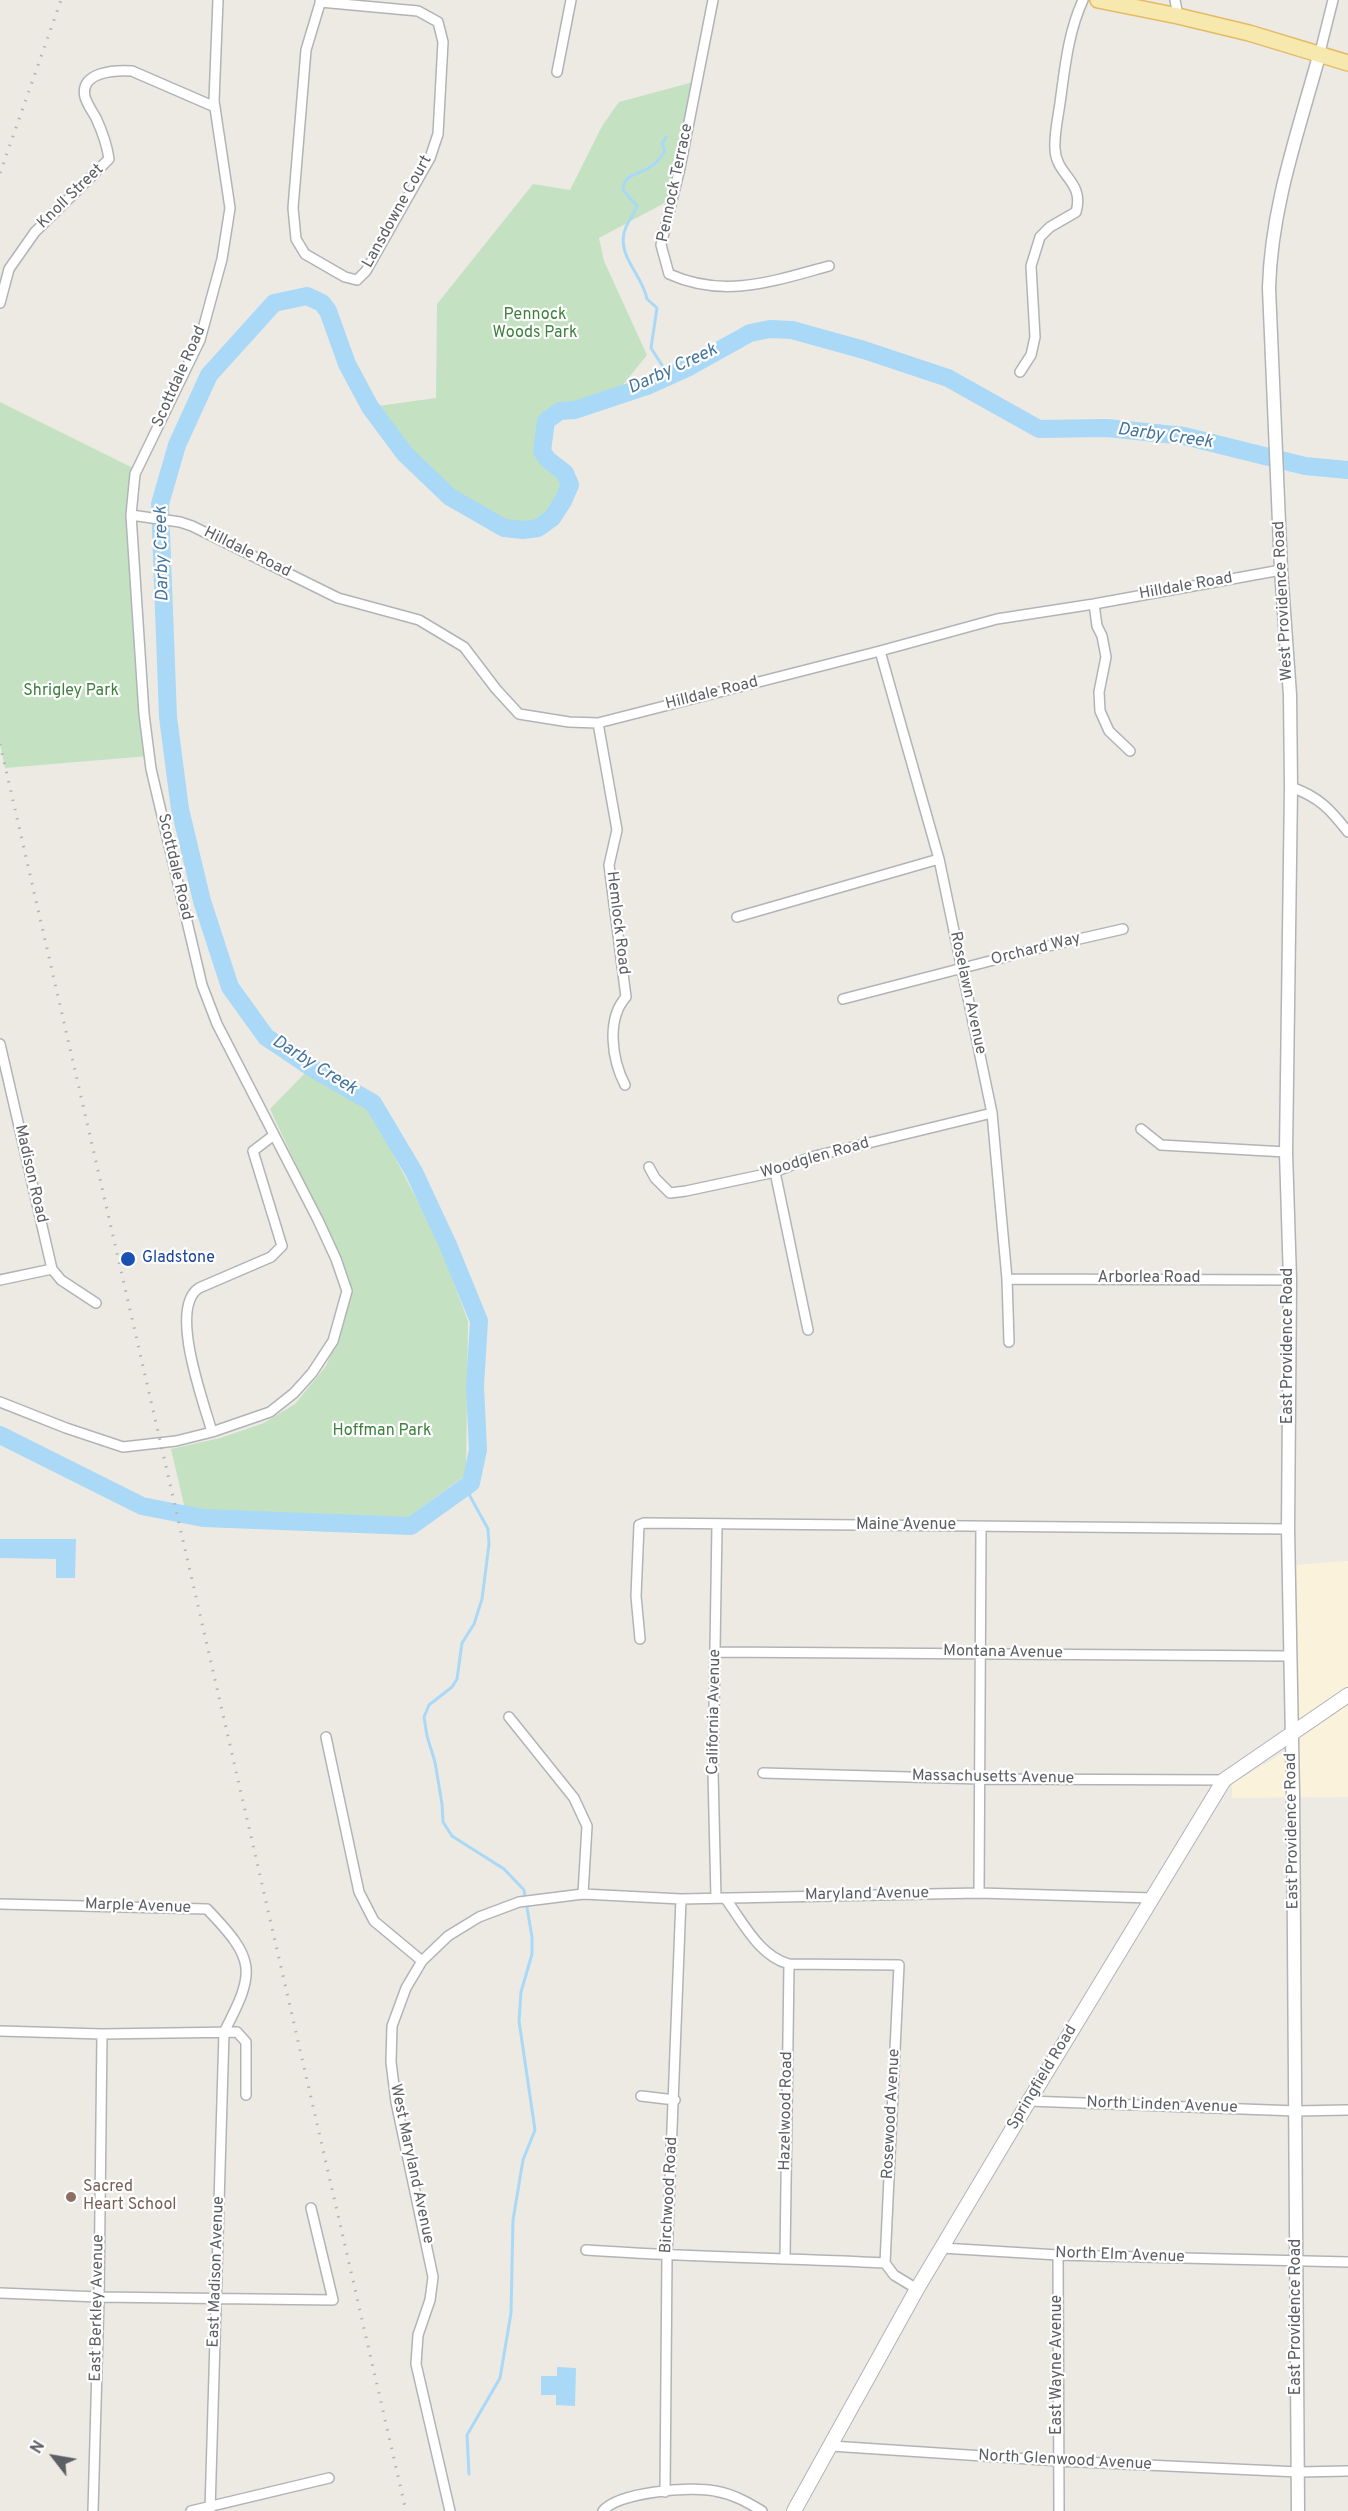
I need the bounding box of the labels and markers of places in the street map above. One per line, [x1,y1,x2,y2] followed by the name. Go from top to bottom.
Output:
[142,1249,215,1269] place label: Gladstone
[119,1250,137,1268] marker: Gladstone
[83,2178,177,2216] place label: Sacred Heart School
[64,2190,78,2204] marker: Sacred Heart School

